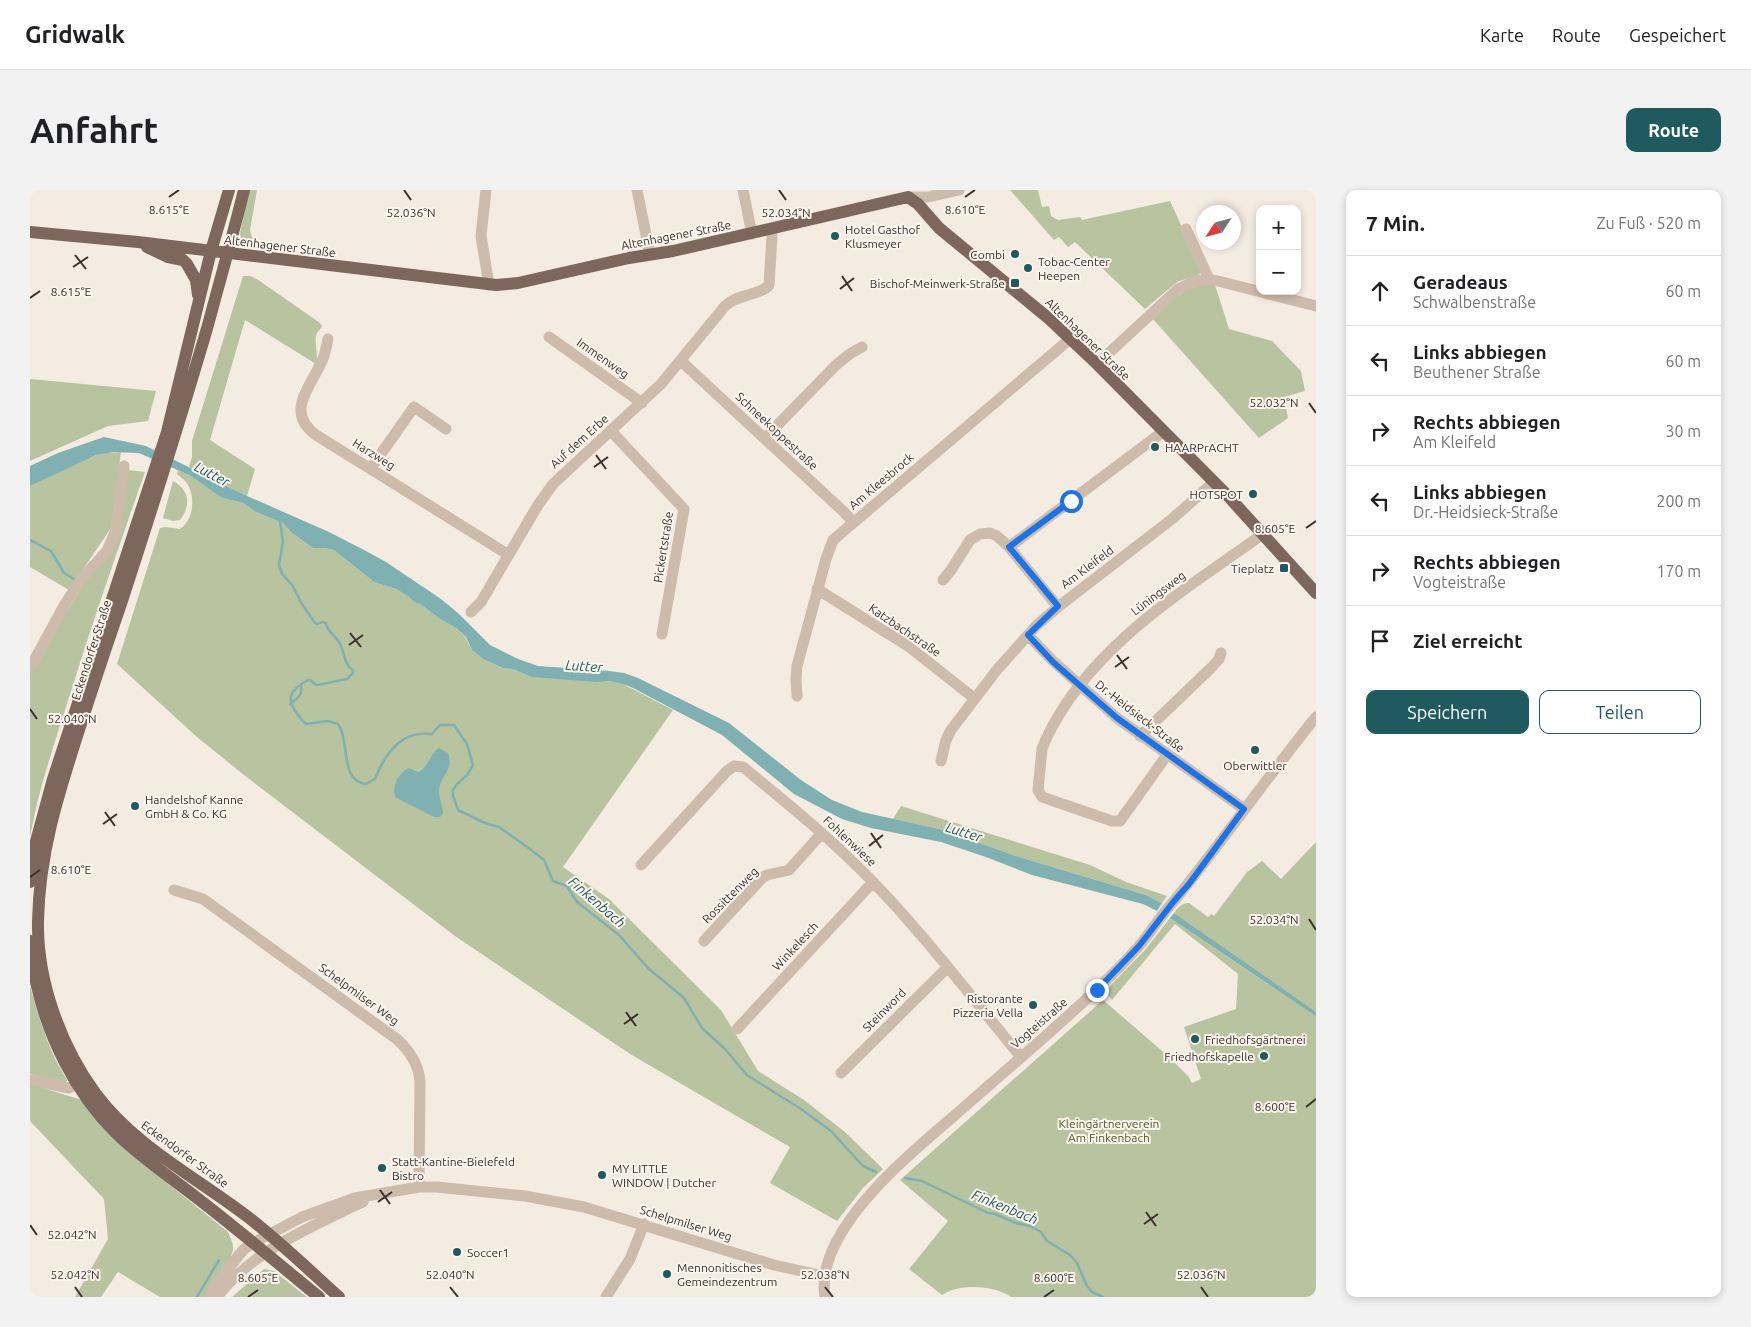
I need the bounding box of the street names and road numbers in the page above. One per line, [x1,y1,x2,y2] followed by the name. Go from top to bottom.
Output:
[620,218,732,252] street label: Altenhagener Straße
[224,233,336,259] street label: Altenhagener Straße
[1043,295,1133,383] street label: Altenhagener Straße
[575,335,631,381] street label: Immenweg
[734,390,820,472] street label: Schneekoppestraße
[547,412,611,470] street label: Auf dem Erbe
[350,436,398,472] street label: Harzweg
[846,450,916,512] street label: Am Kleesbrock
[651,510,675,584] street label: Pickertstraße
[1058,543,1116,591] street label: Am Kleifeld
[1128,568,1188,618] street label: Lüningsweg
[69,598,113,702] street label: Eckendorfer Straße
[867,601,943,659] street label: Katzbachstraße
[1093,677,1187,755] street label: Dr.-Heidsieck-Straße
[821,813,879,869] street label: Fohlenwiese
[699,864,761,926] street label: Rossittenweg
[769,919,821,973] street label: Winkelesch
[317,961,401,1027] street label: Schelpmilser Weg
[860,986,908,1034] street label: Steinword
[1008,995,1070,1051] street label: Vogteistraße
[139,1118,231,1190] street label: Eckendorfer Straße
[638,1203,734,1243] street label: Schelpmilser Weg

